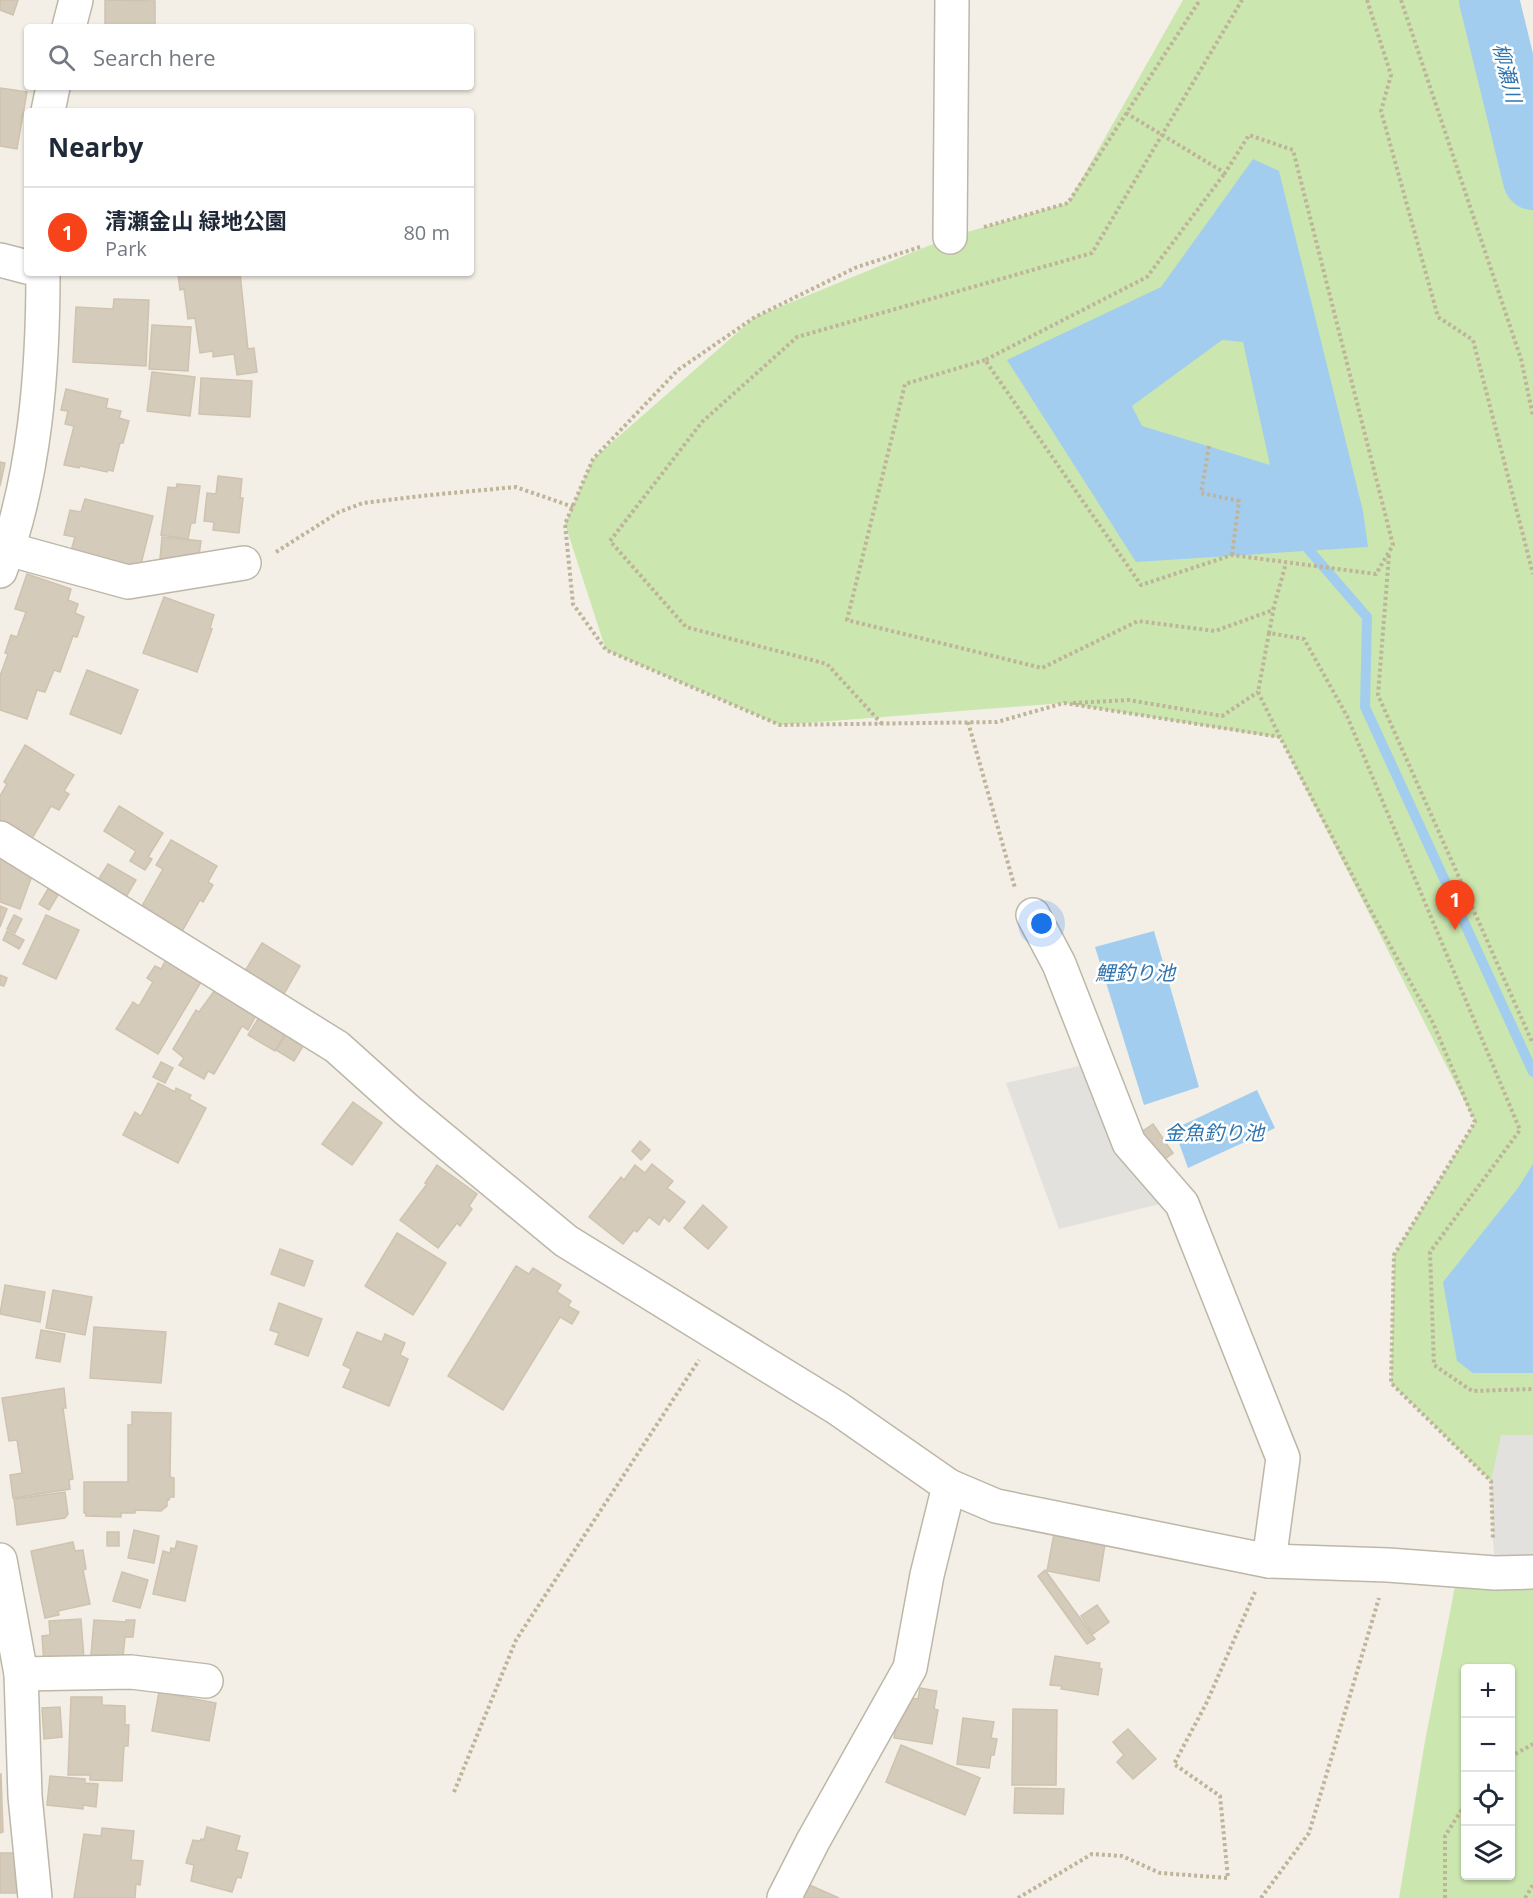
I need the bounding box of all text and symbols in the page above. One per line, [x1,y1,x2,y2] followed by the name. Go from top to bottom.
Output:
[24,24,474,90] search box
[45,41,78,74] icon: search
[1487,41,1528,107] water label: 柳瀬川
[93,42,216,72] text: Search here
[48,129,143,165] text: Nearby
[105,205,287,235] text: 清瀬金山 緑地公園
[62,219,73,246] text: 1
[403,219,450,246] text: 80 m
[105,235,147,262] text: Park
[1436,880,1474,930] pin: 1
[1027,909,1056,938] your location
[1095,959,1177,986] water label: 鯉釣り池
[1164,1119,1266,1146] water label: 金魚釣り池
[1461,1664,1515,1880] map controls
[1461,1664,1515,1718] button: +
[1461,1718,1515,1772] button: −
[1461,1772,1515,1826] button: locate
[1461,1826,1515,1880] button: layers

